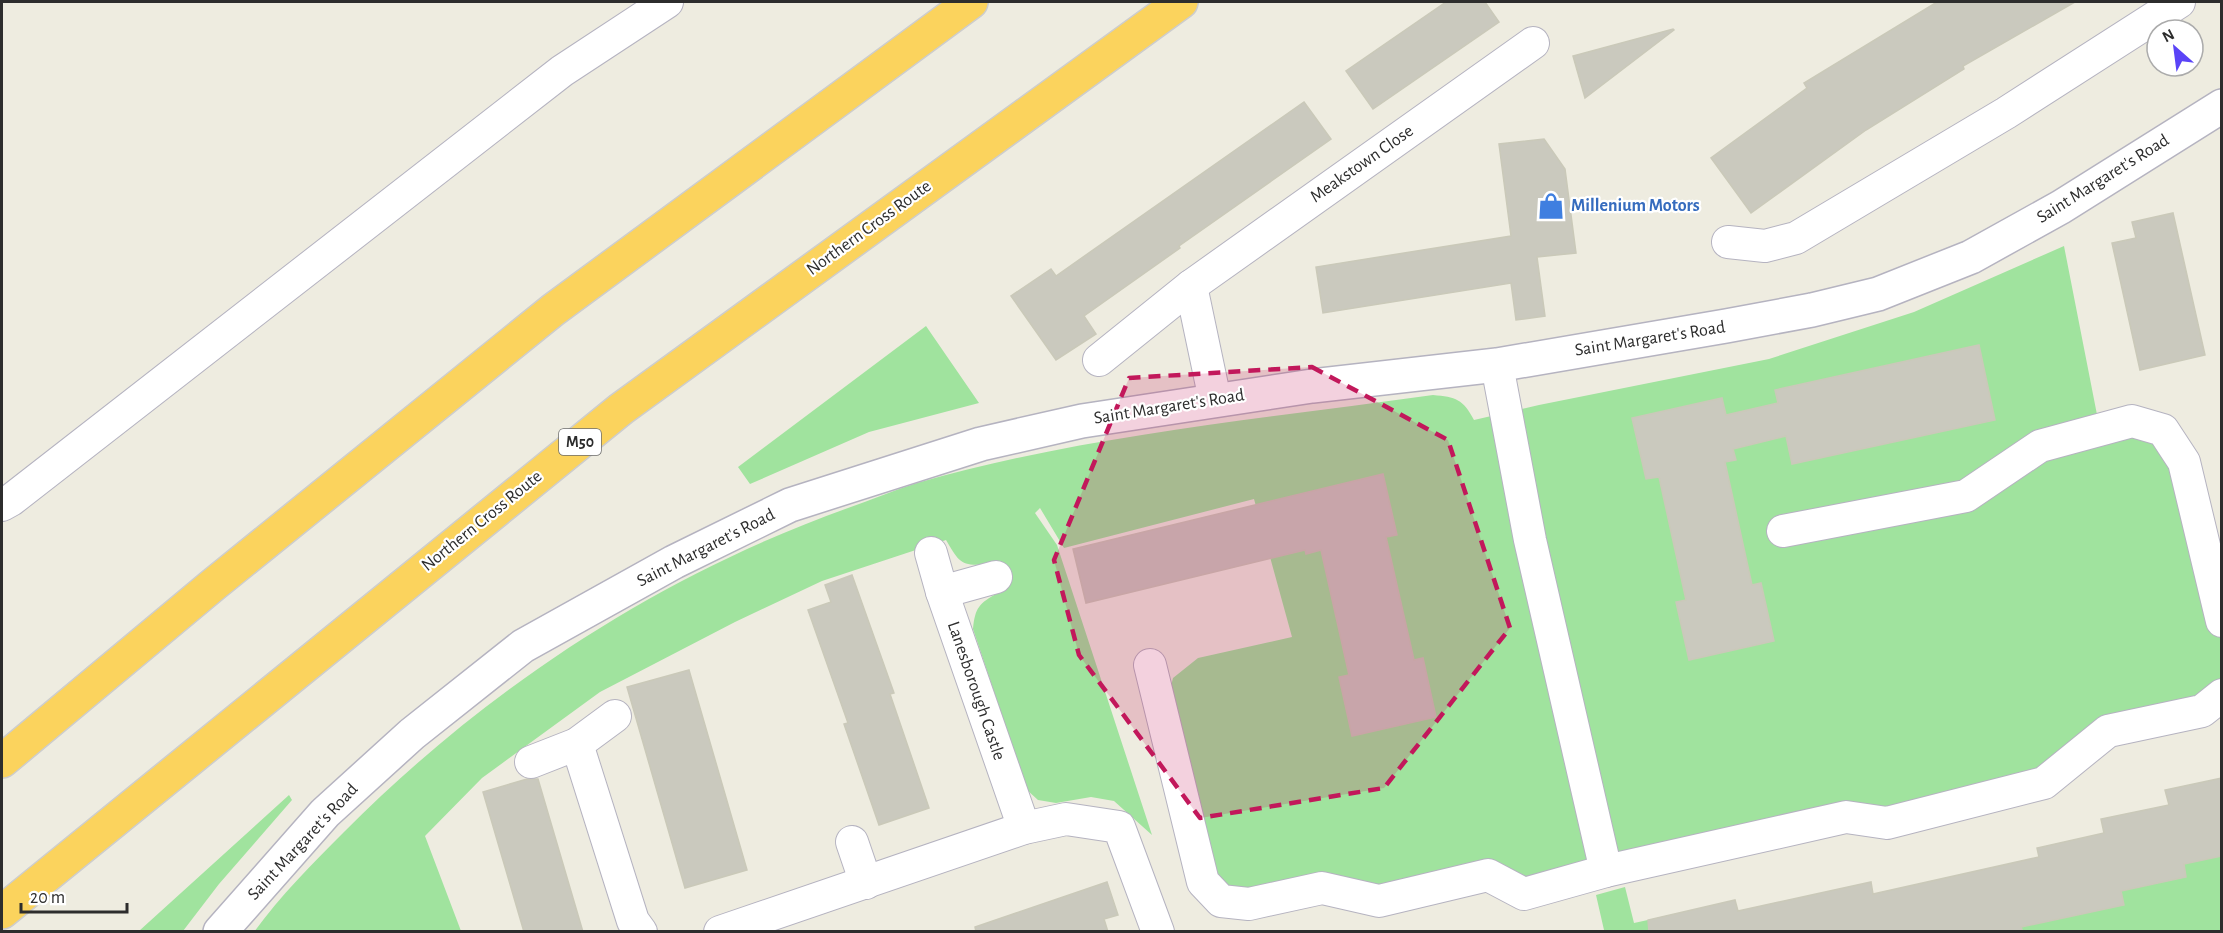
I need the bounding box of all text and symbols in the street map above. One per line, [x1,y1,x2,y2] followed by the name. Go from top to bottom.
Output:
[2145,18,2205,78] north arrow
[2160,26,2177,45] text: N
[1307,122,1417,206] street label: Meakstown Close
[2034,131,2172,227] street label: Saint Margaret's Road
[803,177,935,279] street label: Northern Cross Route
[1536,191,1566,221] shop icon: Millenium Motors
[1571,197,1700,215] place label: Millenium Motors
[1573,318,1727,360] street label: Saint Margaret's Road
[1092,386,1246,428] street label: Saint Margaret's Road
[559,429,601,455] road number: M50
[418,467,546,575] street label: Northern Cross Route
[634,505,778,591] street label: Saint Margaret's Road
[944,619,1008,763] street label: Lanesborough Castle
[245,780,361,904] street label: Saint Margaret's Road
[21,876,128,914] scale bar
[30,889,65,907] text: 20 m

